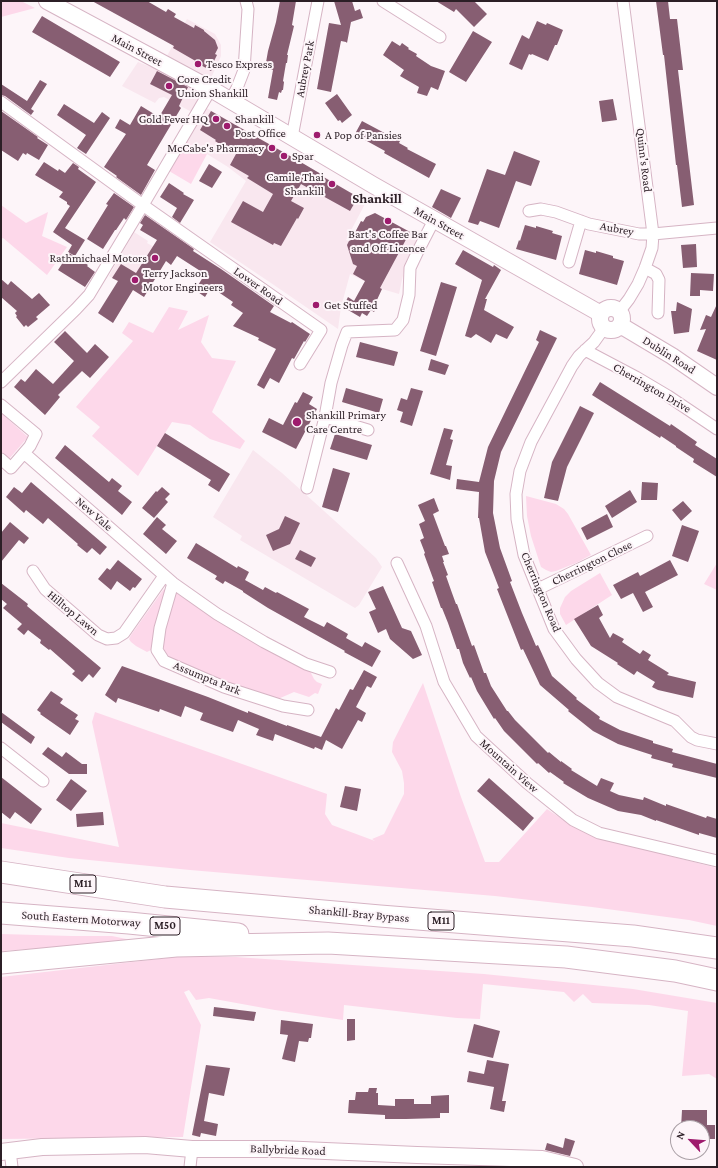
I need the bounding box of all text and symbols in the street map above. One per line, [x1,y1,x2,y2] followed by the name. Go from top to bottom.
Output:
[109,31,165,69] street label: Main Street
[292,39,318,99] street label: Aubrey Park
[206,57,272,71] place label: Tesco Express
[193,59,203,69] marker: Tesco Express
[177,72,248,100] place label: Core Credit Union Shankill
[164,81,174,91] marker: Core Credit Union Shankill
[139,112,208,126] place label: Gold Fever HQ
[235,112,286,140] place label: Shankill Post Office
[211,114,221,124] marker: Gold Fever HQ
[222,121,232,131] marker: Shankill Post Office
[633,127,655,193] street label: Quinn's Road
[325,128,402,142] place label: A Pop of Pansies
[312,130,322,140] marker: A Pop of Pansies
[167,141,264,155] place label: McCabe's Pharmacy
[267,143,277,153] marker: McCabe's Pharmacy
[292,149,314,163] place label: Spar
[279,151,289,161] marker: Spar
[266,170,324,198] place label: Camile Thai Shankill
[327,179,337,189] marker: Camile Thai Shankill
[352,191,402,207] district label: Shankill
[411,203,467,243] street label: Main Street
[383,216,393,226] marker: Bart's Coffee Bar and Off Licence
[599,219,635,239] street label: Aubrey
[348,227,428,255] place label: Bart's Coffee Bar and Off Licence
[49,251,147,265] place label: Rathmichael Motors
[150,253,160,263] marker: Rathmichael Motors
[231,264,285,308] street label: Lower Road
[143,266,223,294] place label: Terry Jackson Motor Engineers
[130,275,140,285] marker: Terry Jackson Motor Engineers
[324,298,378,312] place label: Get Stuffed
[311,300,321,310] marker: Get Stuffed
[640,333,698,377] street label: Dublin Road
[611,360,693,416] street label: Cherrington Drive
[306,408,386,436] place label: Shankill Primary Care Centre
[291,416,303,428] marker: Shankill Primary Care Centre
[73,494,115,534] street label: New Vale
[550,537,634,589] street label: Cherrington Close
[518,550,564,634] street label: Cherrington Road
[44,587,102,639] street label: Hilltop Lawn
[171,658,243,698] street label: Assumpta Park
[477,736,541,796] street label: Mountain View
[70,875,96,893] road number: M11
[308,902,410,926] street label: Shankill-Bray Bypass
[21,908,141,930] street label: South Eastern Motorway
[428,912,454,930] road number: M11
[150,917,180,935] road number: M50
[670,1120,710,1160] north arrow
[673,1129,687,1141] text: N
[250,1141,326,1159] street label: Ballybride Road

